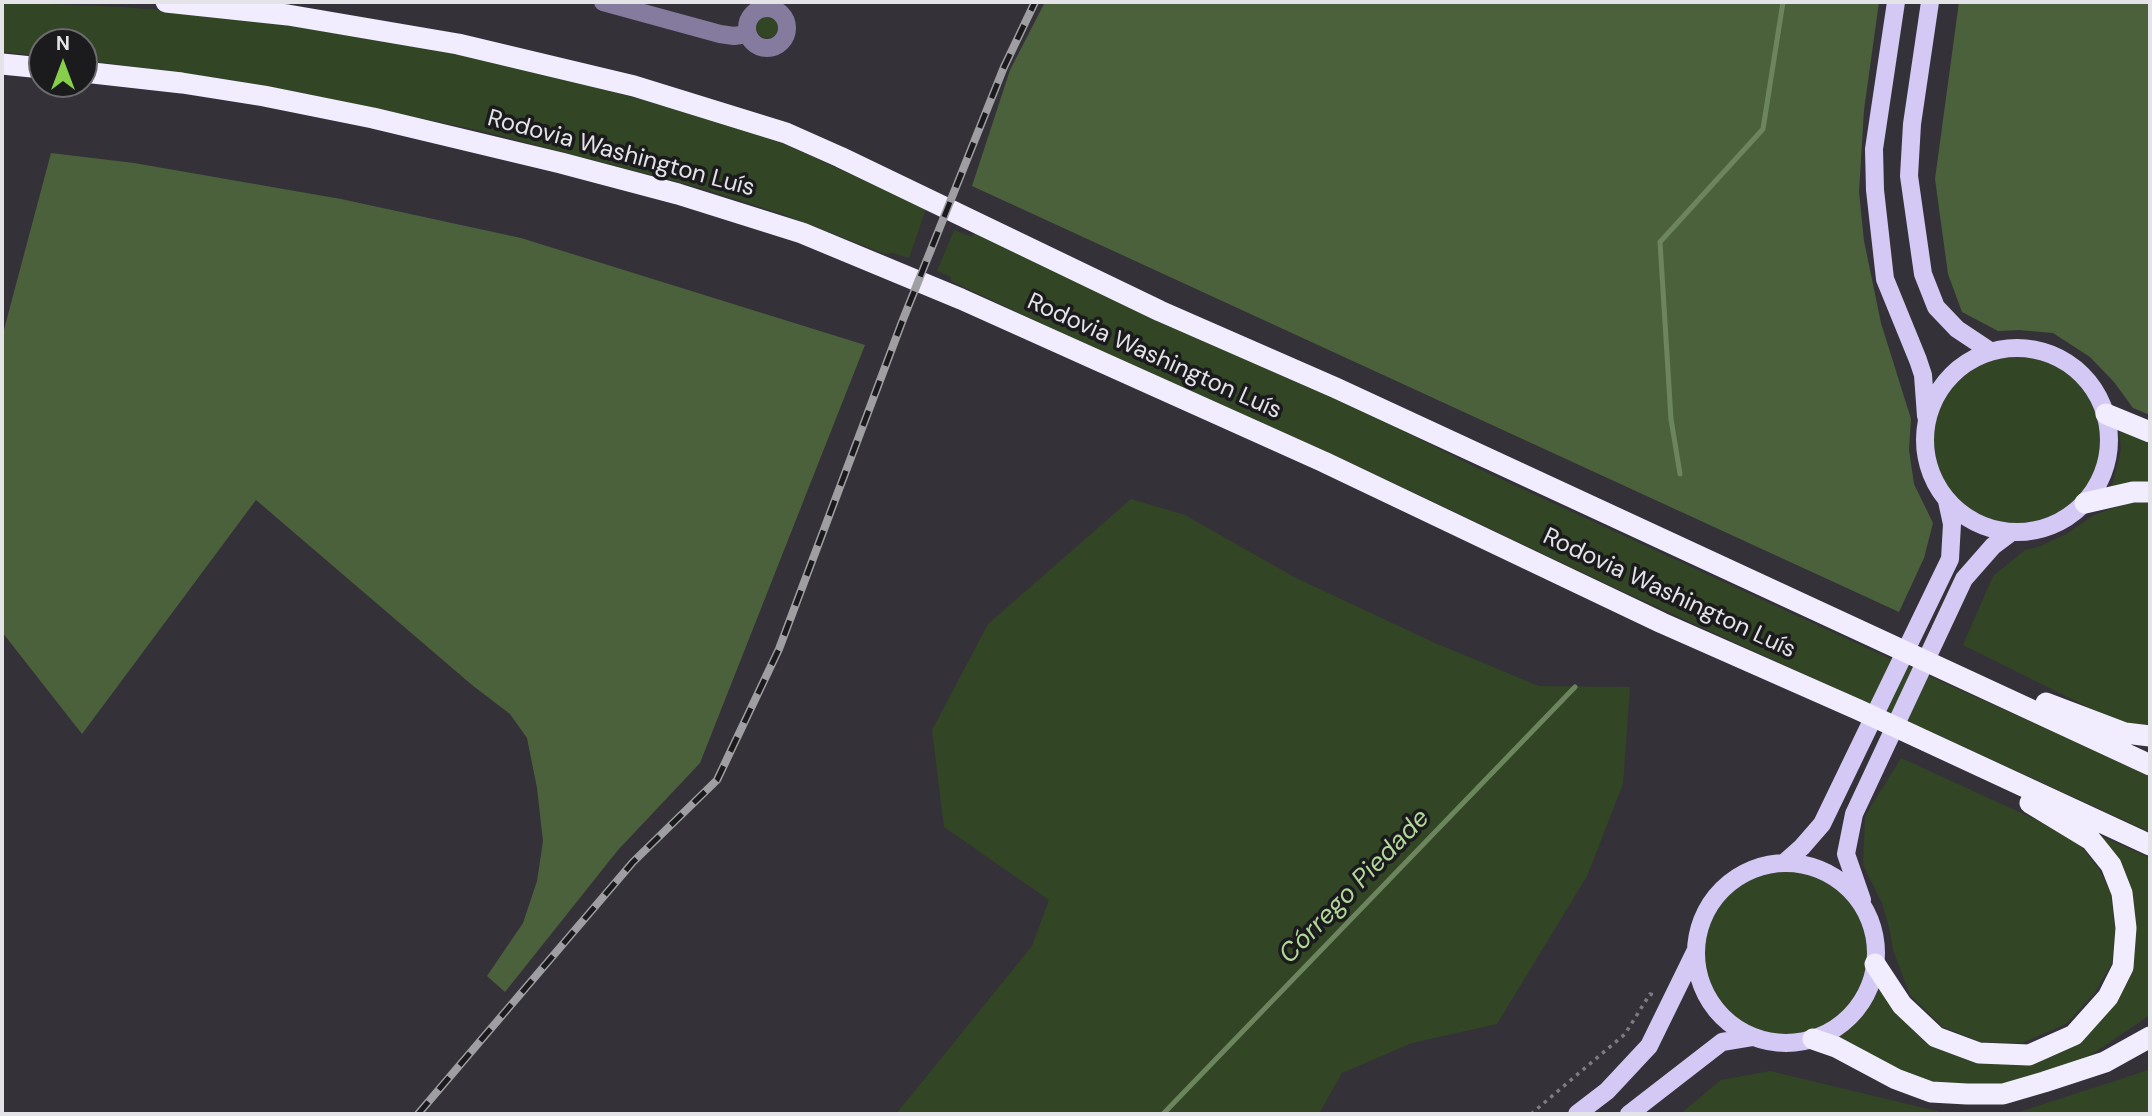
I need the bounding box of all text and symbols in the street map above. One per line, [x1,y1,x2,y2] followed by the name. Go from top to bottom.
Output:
[28,28,98,98] north arrow
[56,31,70,56] text: N
[484,104,758,204] street label: Rodovia Washington Luís
[1022,288,1286,426] street label: Rodovia Washington Luís
[1538,523,1800,665] street label: Rodovia Washington Luís
[1273,803,1437,971] water label: Córrego Piedade

